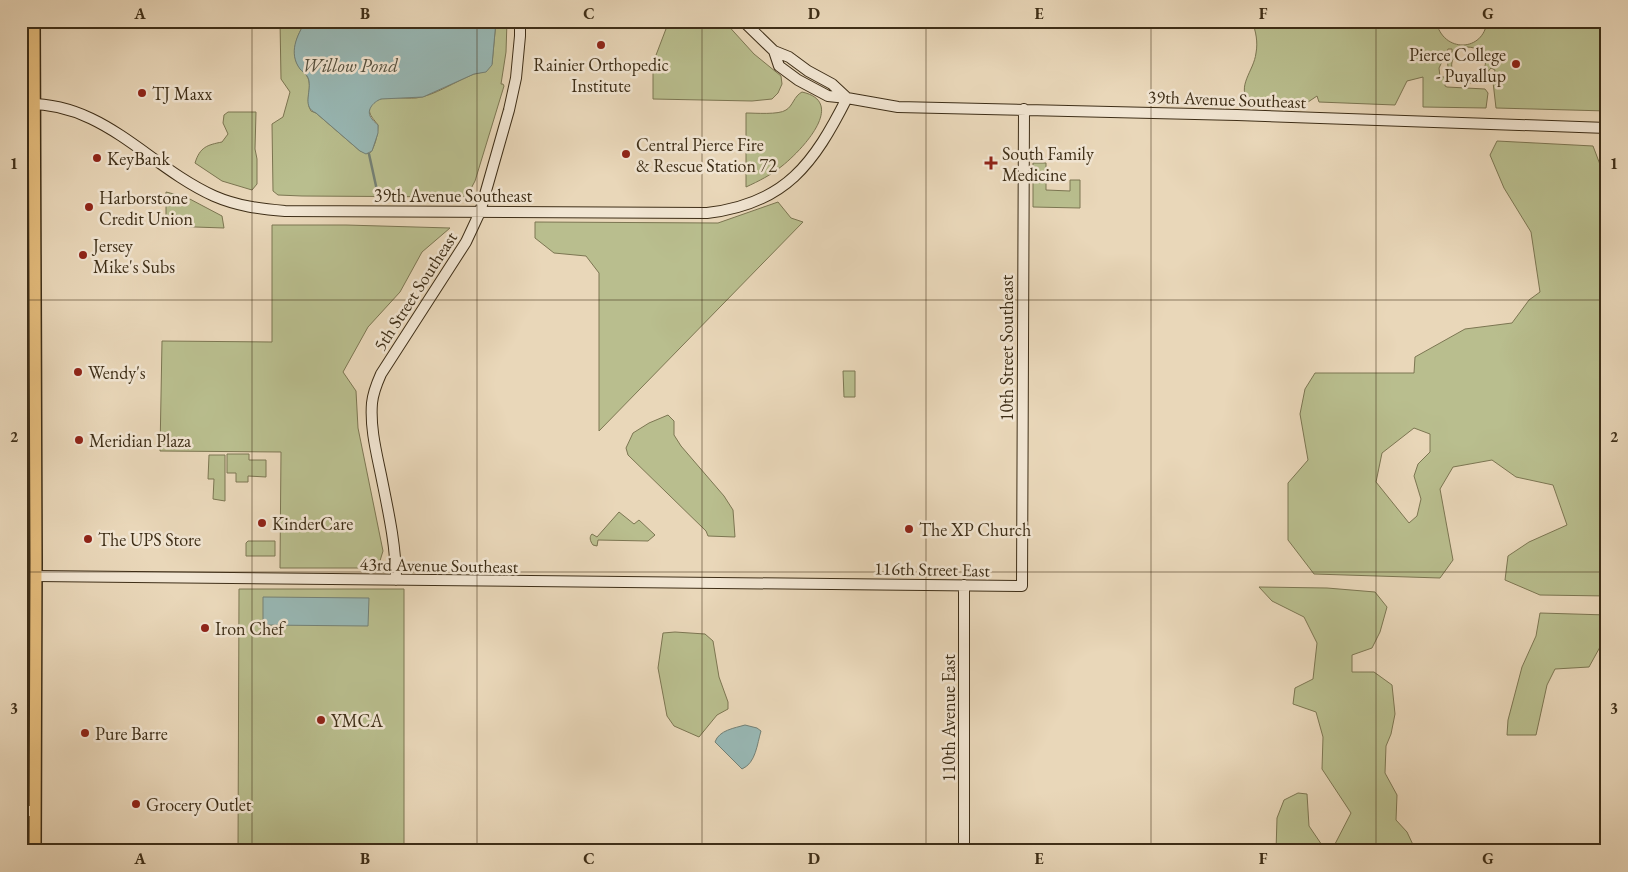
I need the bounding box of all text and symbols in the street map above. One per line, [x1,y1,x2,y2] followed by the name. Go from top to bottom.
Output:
[133,3,146,24] text: A
[360,3,370,24] text: B
[583,3,595,24] text: C
[808,3,820,24] text: D
[1034,3,1044,24] text: E
[1259,3,1268,24] text: F
[1482,3,1494,24] text: G
[595,39,607,51] marker: Rainier Orthopedic Institute
[1409,43,1506,87] place label: Pierce College - Puyallup
[302,53,398,78] water label: Willow Pond
[533,53,669,97] place label: Rainier Orthopedic Institute
[1510,58,1522,70] marker: Pierce College - Puyallup
[152,82,213,105] place label: TJ Maxx
[1147,85,1307,113] street label: 39th Avenue Southeast
[136,87,148,99] marker: TJ Maxx
[636,133,777,177] place label: Central Pierce Fire & Rescue Station 72
[1002,142,1094,186] place label: South Family Medicine
[107,147,170,170] place label: KeyBank
[620,148,632,160] marker: Central Pierce Fire & Rescue Station 72
[91,152,103,164] marker: KeyBank
[10,153,18,174] text: 1
[1610,153,1618,174] text: 1
[984,156,998,170] marker: South Family Medicine
[374,184,533,207] street label: 39th Avenue Southeast
[99,186,194,230] place label: Harborstone Credit Union
[83,201,95,213] marker: Harborstone Credit Union
[368,227,462,355] street label: 5th Street Southeast
[91,234,175,278] place label: Jersey Mike's Subs
[77,249,89,261] marker: Jersey Mike's Subs
[995,275,1018,421] street label: 10th Street Southeast
[88,361,146,384] place label: Wendy's
[72,366,84,378] marker: Wendy's
[10,426,19,447] text: 2
[1610,426,1619,447] text: 2
[89,429,192,452] place label: Meridian Plaza
[73,434,85,446] marker: Meridian Plaza
[272,512,353,535] place label: KinderCare
[256,517,268,529] marker: KinderCare
[919,518,1031,541] place label: The XP Church
[903,523,915,535] marker: The XP Church
[98,528,201,551] place label: The UPS Store
[82,533,94,545] marker: The UPS Store
[359,552,519,578] street label: 43rd Avenue Southeast
[874,556,991,582] street label: 116th Street East
[215,617,286,640] place label: Iron Chef
[199,622,211,634] marker: Iron Chef
[937,654,960,782] street label: 110th Avenue East
[10,698,18,719] text: 3
[1610,698,1618,719] text: 3
[331,709,383,732] place label: YMCA
[315,714,327,726] marker: YMCA
[95,722,168,745] place label: Pure Barre
[79,727,91,739] marker: Pure Barre
[146,793,252,816] place label: Grocery Outlet
[130,798,142,810] marker: Grocery Outlet
[133,848,146,869] text: A
[360,848,370,869] text: B
[583,848,595,869] text: C
[808,848,820,869] text: D
[1034,848,1044,869] text: E
[1259,848,1268,869] text: F
[1482,848,1494,869] text: G

